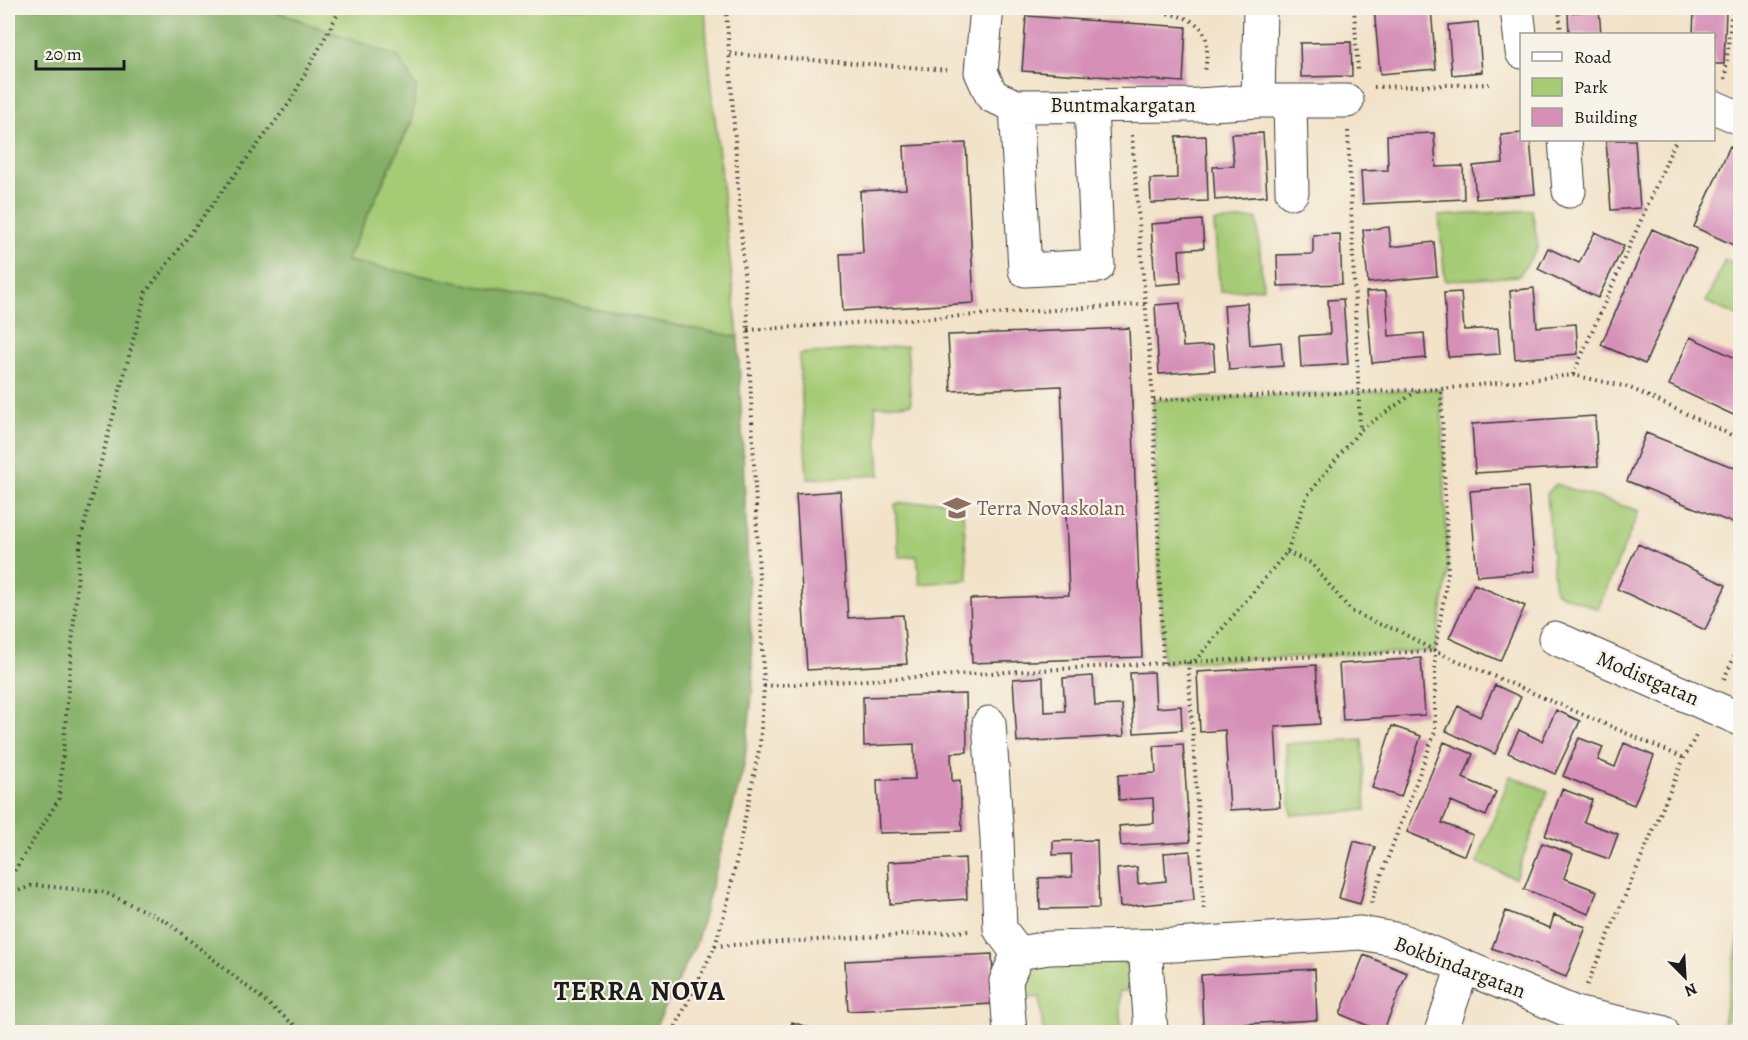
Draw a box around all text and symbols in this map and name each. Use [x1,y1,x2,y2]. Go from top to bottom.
scale bar [36,33,124,71]
legend [1520,33,1715,141]
text: 20 m [45,42,82,66]
text: Road [1574,45,1612,69]
text: Park [1574,75,1608,99]
street label: Buntmakargatan [1050,91,1196,119]
text: Building [1574,105,1638,129]
school or university icon: Terra Novaskolan [942,493,972,523]
place label: Terra Novaskolan [977,494,1125,522]
street label: Modistgatan [1593,644,1703,712]
street label: Bokbindargatan [1390,929,1530,1005]
north arrow [1655,947,1715,1007]
district label: TERRA NOVA [554,973,726,1009]
text: N [1681,977,1700,1002]

